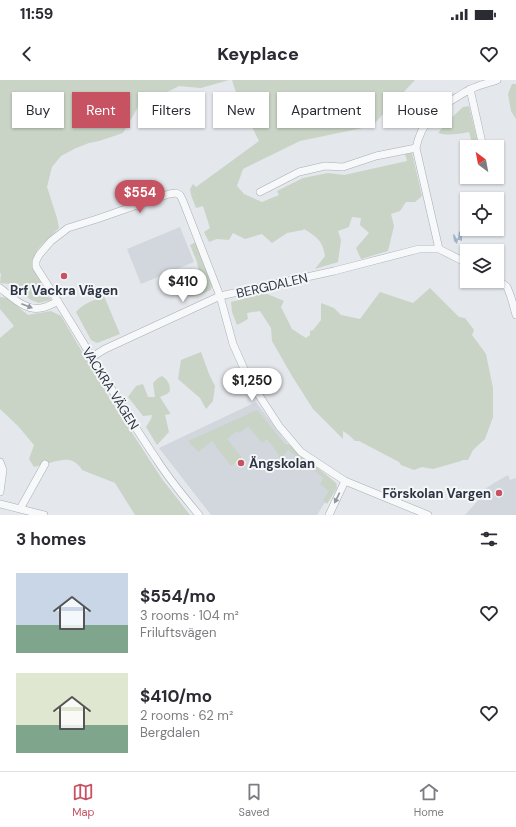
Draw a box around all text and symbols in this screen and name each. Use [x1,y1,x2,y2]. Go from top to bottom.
text: 11:59 [20,4,53,24]
text: Keyplace [217,42,299,66]
icon: back [16,43,38,65]
icon: heart [478,43,500,65]
chip: Buy [12,92,64,128]
chip: Rent [72,92,130,128]
chip: Filters [138,92,205,128]
chip: New [213,92,269,128]
chip: Apartment [277,92,375,128]
chip: House [383,92,452,128]
north arrow [460,140,504,184]
map controls [460,140,504,288]
pin: $554 [116,180,164,214]
text: $554 [124,184,156,201]
button: locate [460,192,504,236]
button: layers [460,244,504,288]
pin: $410 [159,269,207,303]
street label: BERGDALEN [235,269,310,302]
marker: Brf Vackra Vägen [59,271,69,281]
text: $410 [168,273,198,290]
place label: Brf Vackra Vägen [10,282,118,299]
one-way arrow [22,303,34,309]
street label: VACKRA VÄGEN [78,344,143,433]
pin: $1,250 [219,368,285,402]
text: $1,250 [232,372,272,389]
place label: Ängskolan [249,455,315,472]
marker: Ängskolan [236,458,246,468]
place label: Förskolan Vargen [382,485,491,502]
marker: Förskolan Vargen [494,488,504,498]
one-way arrow [334,492,340,504]
text: 3 homes [16,528,86,550]
icon: filters [478,528,500,550]
text: $554/mo [140,585,216,607]
icon: home [48,589,96,637]
icon: heart [478,602,500,624]
text: 3 rooms · 104 m² [140,607,239,624]
text: Friluftsvägen [140,624,216,641]
text: $410/mo [140,685,212,707]
icon: home [48,689,96,737]
icon: heart [478,702,500,724]
text: 2 rooms · 62 m² [140,707,233,724]
text: Bergdalen [140,724,200,741]
tab: Map [72,781,94,819]
tab: Saved [239,781,269,819]
tab: Home [414,781,444,819]

